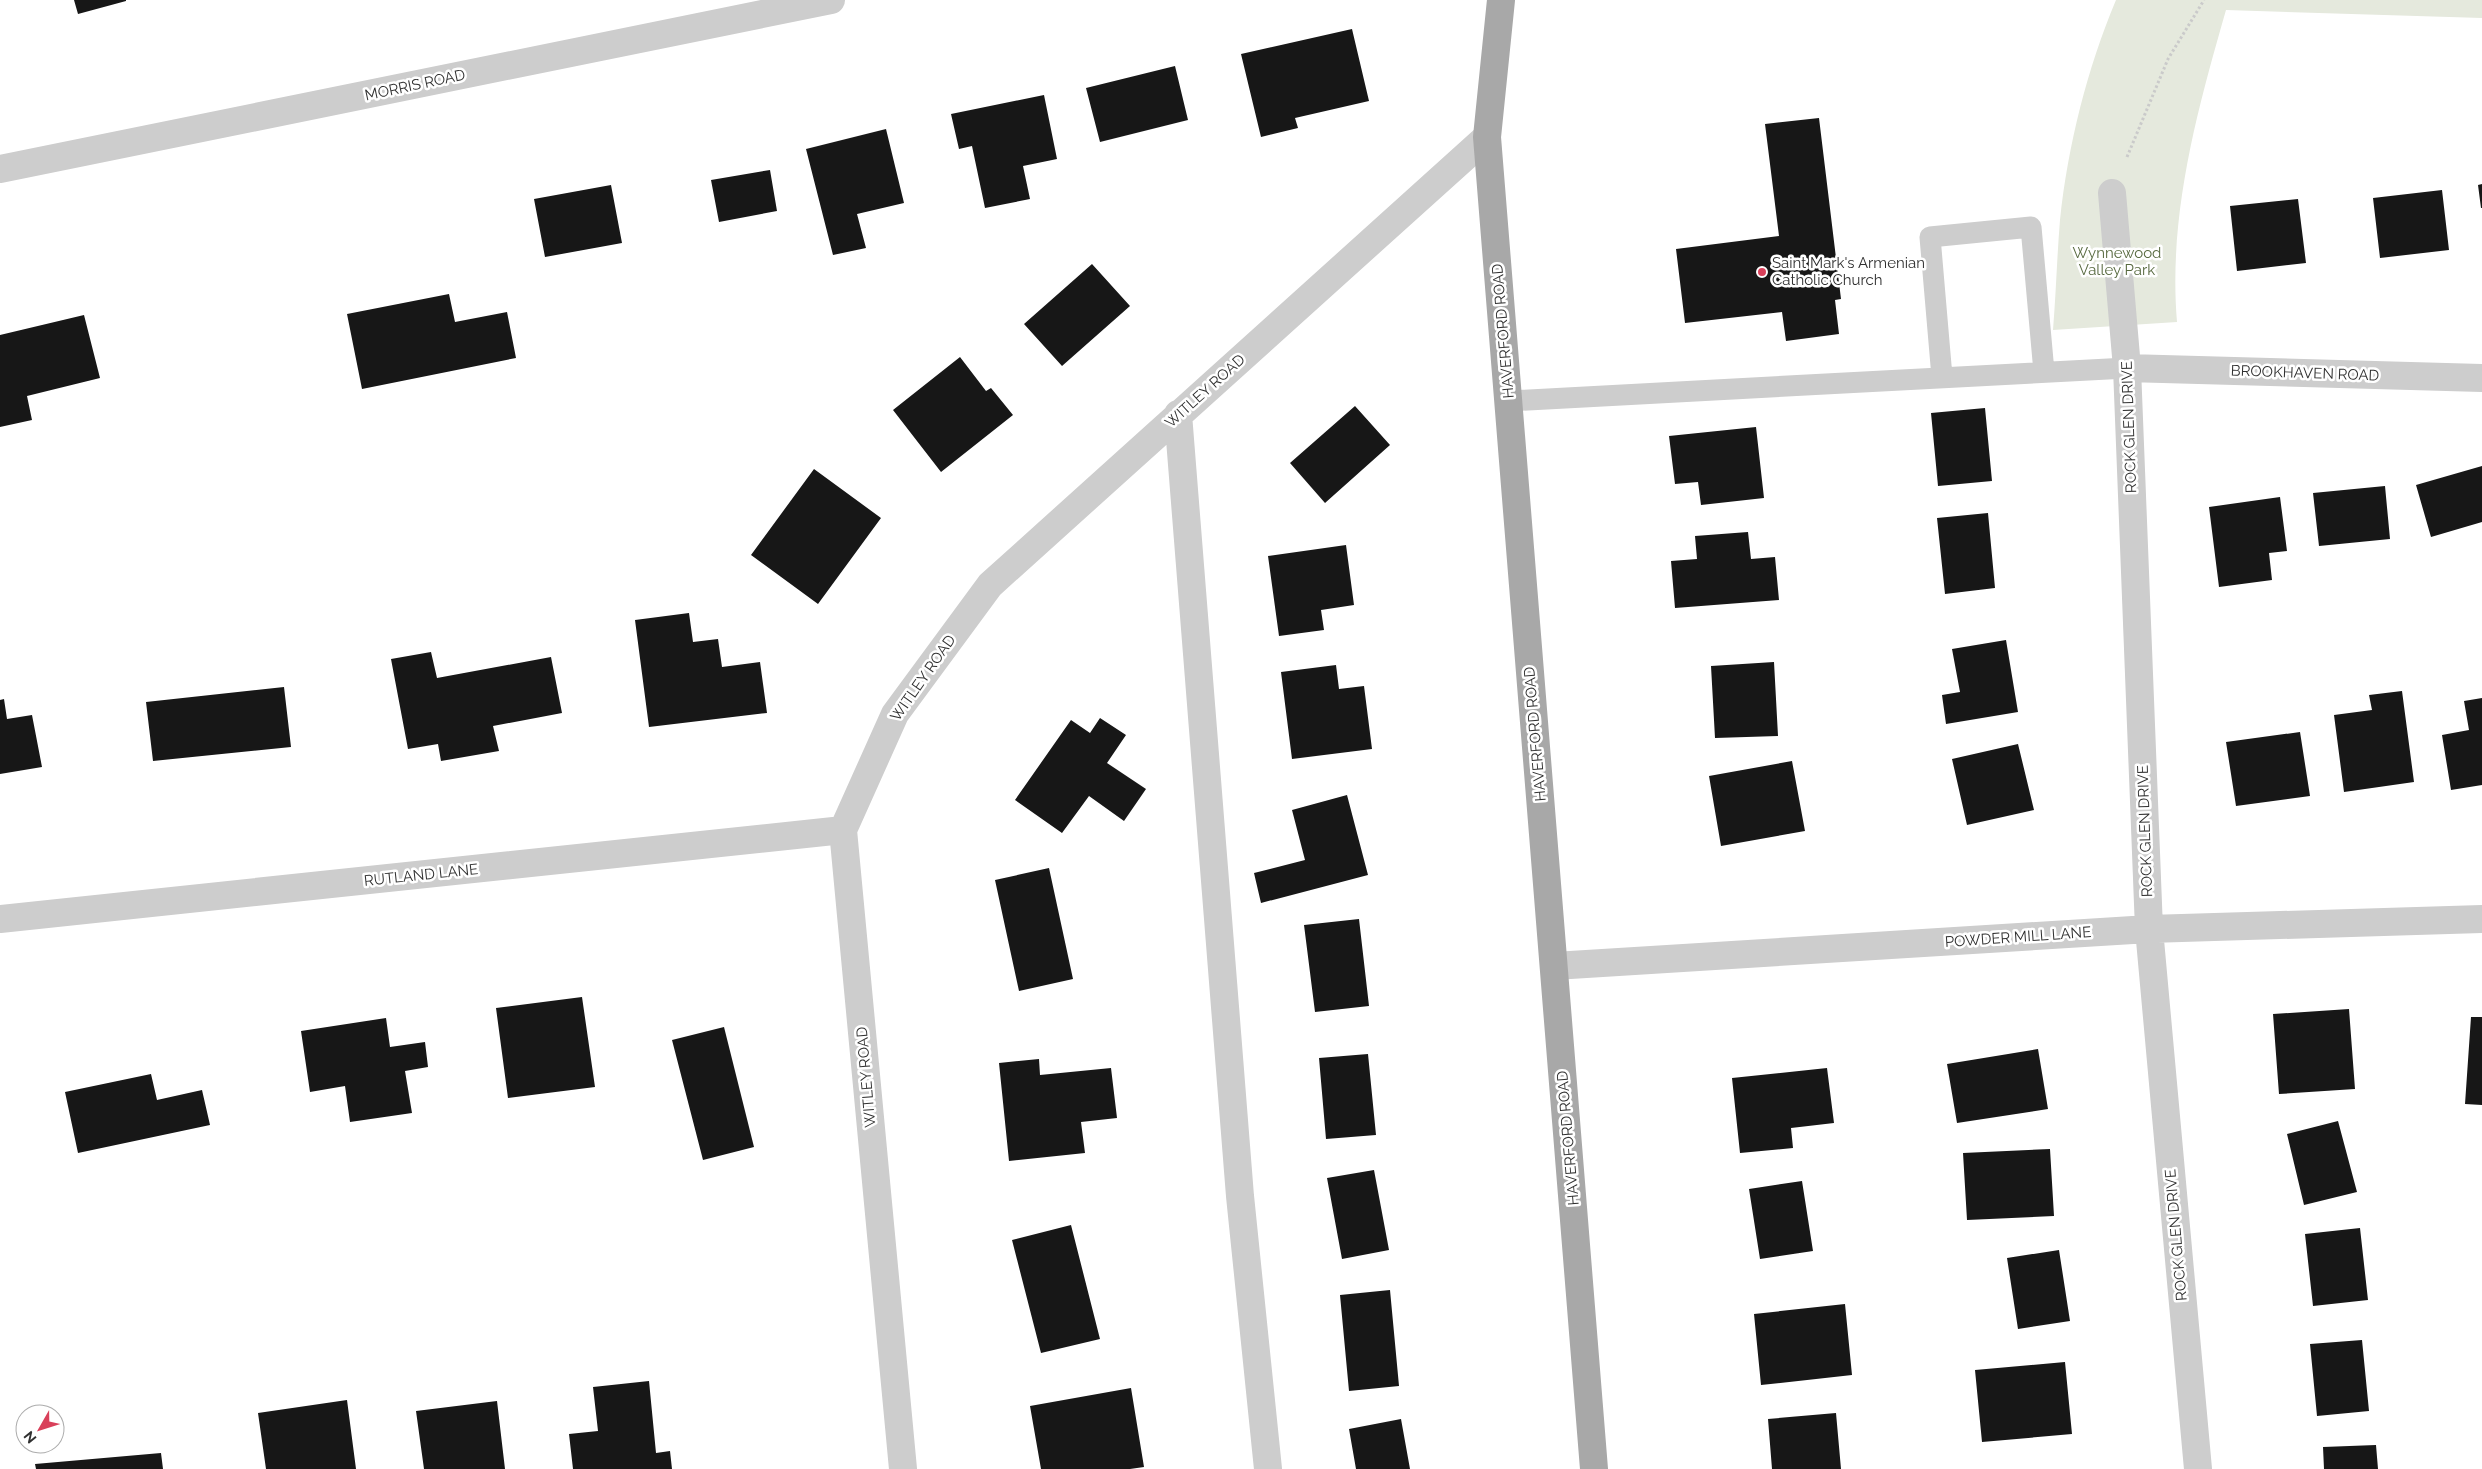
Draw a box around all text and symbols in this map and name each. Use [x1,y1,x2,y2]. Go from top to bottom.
street label: MORRIS ROAD [363,66,467,104]
park label: Wynnewood Valley Park [2073,244,2161,279]
place label: Saint Mark's Armenian Catholic Church [1772,254,1925,289]
street label: HAVERFORD ROAD [1488,263,1518,399]
marker: Saint Mark's Armenian Catholic Church [1756,266,1768,278]
street label: WITLEY ROAD [1161,350,1249,431]
street label: ROCK GLEN DRIVE [2118,361,2140,493]
street label: BROOKHAVEN ROAD [2230,361,2380,385]
street label: WITLEY ROAD [887,631,960,725]
street label: HAVERFORD ROAD [1520,666,1550,802]
street label: ROCK GLEN DRIVE [2134,765,2156,897]
street label: RUTLAND LANE [363,860,479,890]
street label: POWDER MILL LANE [1944,923,2092,951]
street label: WITLEY ROAD [853,1026,879,1128]
street label: HAVERFORD ROAD [1553,1070,1583,1206]
street label: ROCK GLEN DRIVE [2161,1168,2191,1302]
north arrow [15,1404,65,1454]
text: N [20,1428,39,1446]

